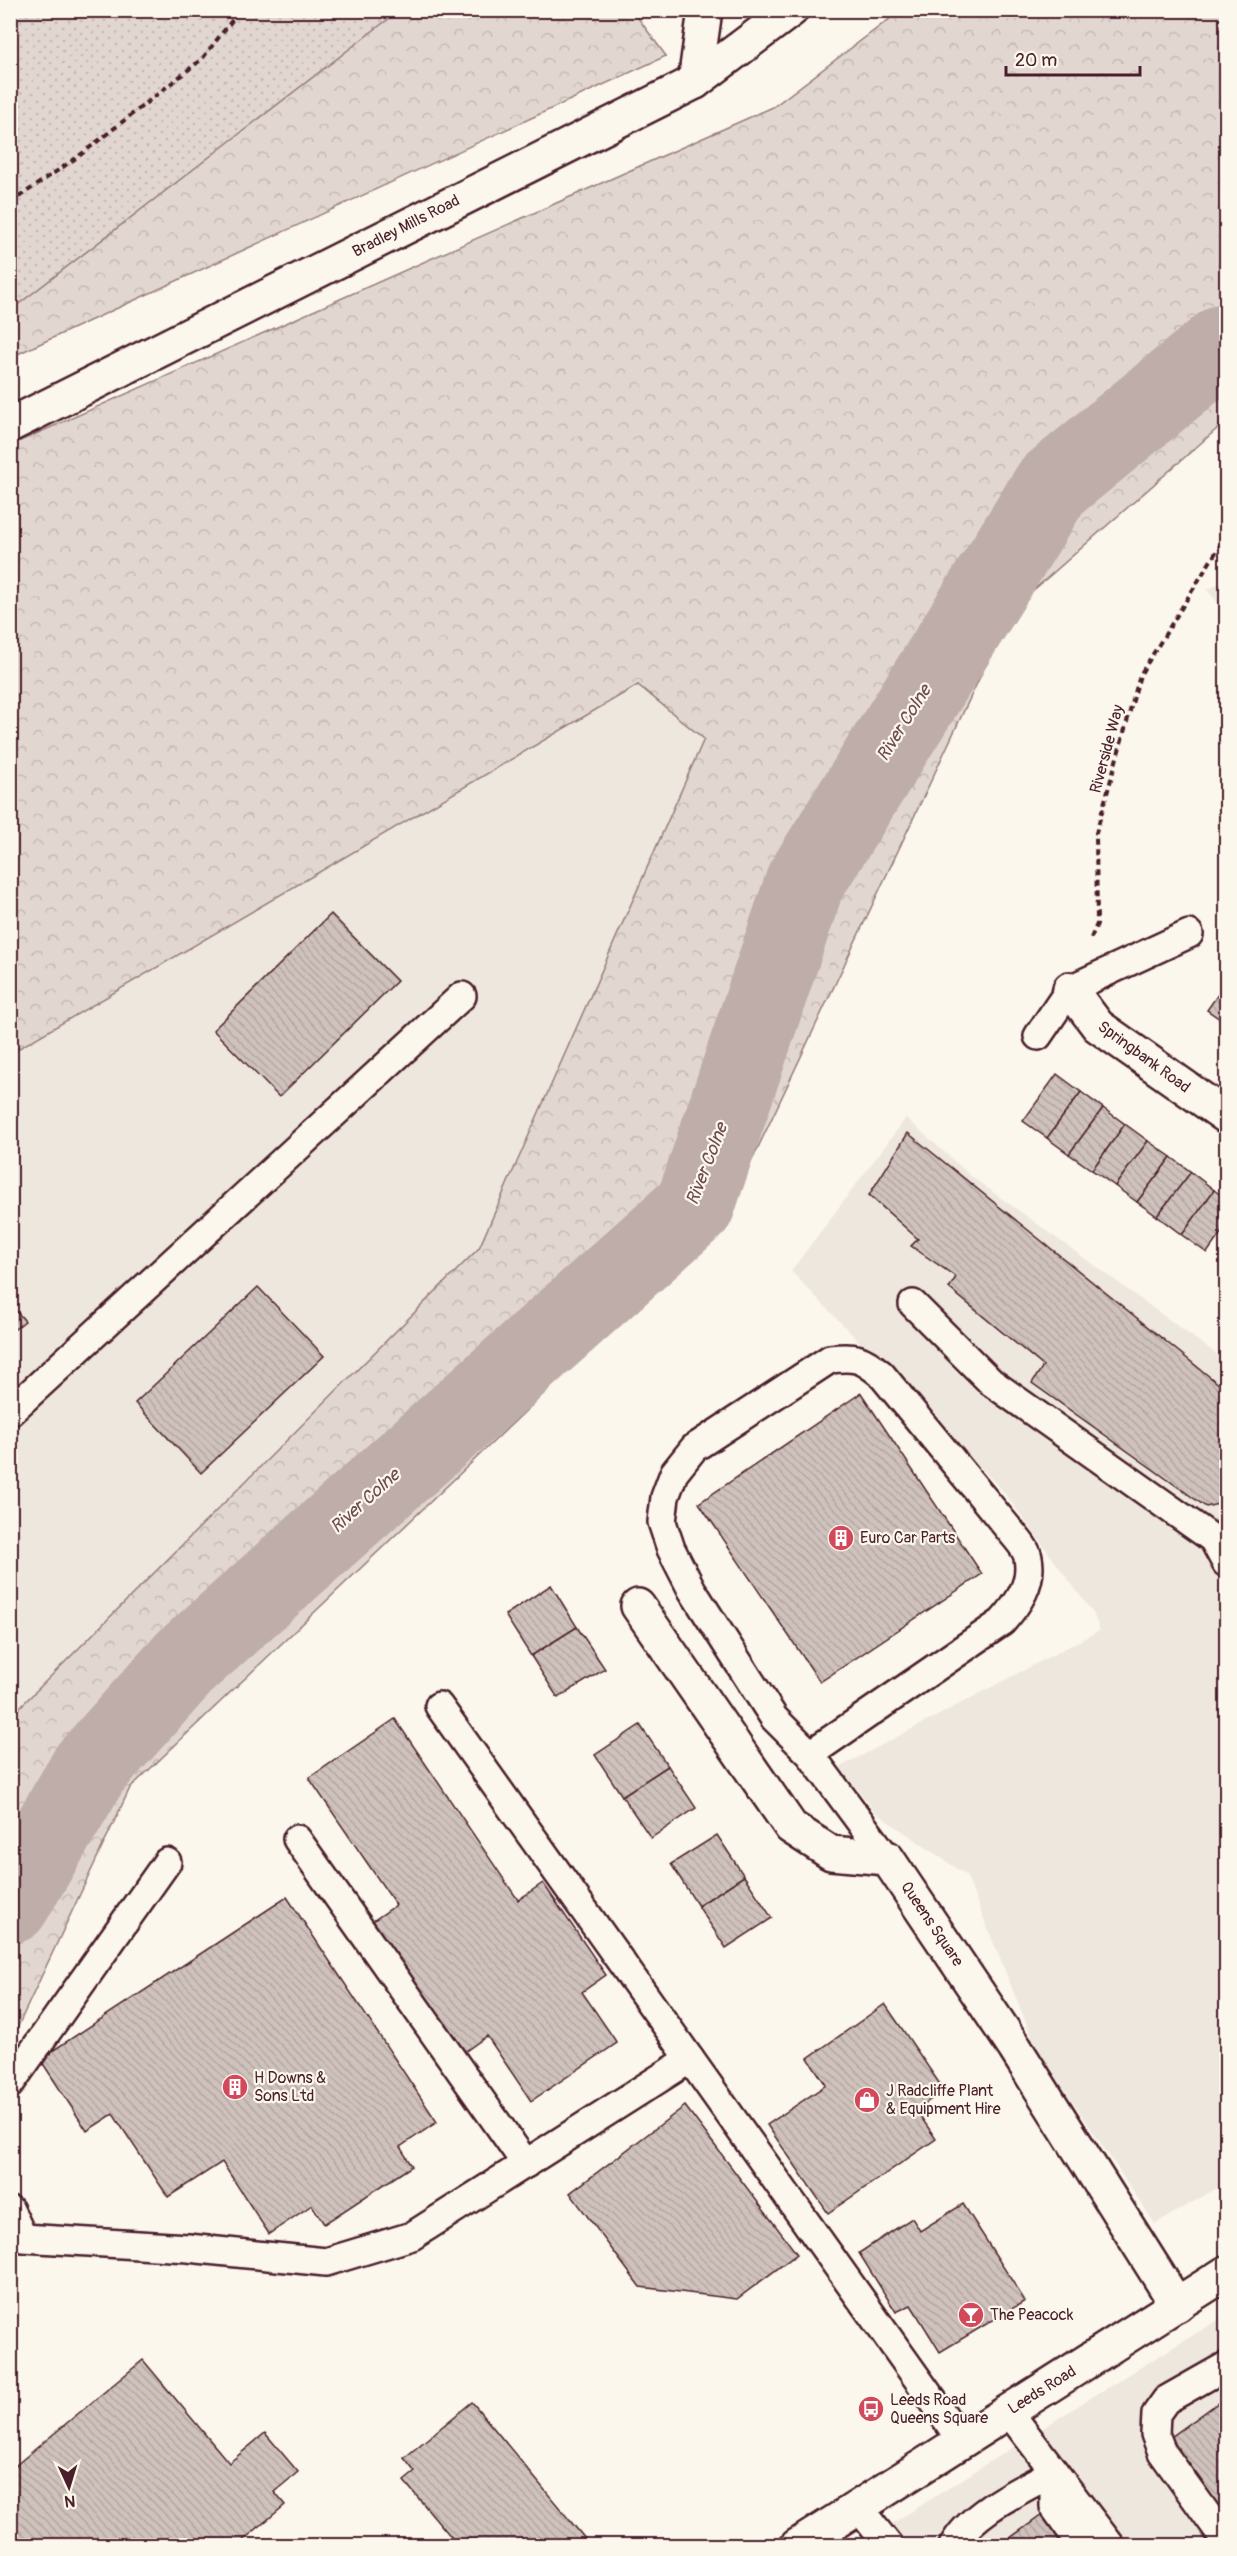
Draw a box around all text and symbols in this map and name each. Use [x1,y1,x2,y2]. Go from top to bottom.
scale bar [1006,39,1140,77]
text: 20 m [1015,49,1057,72]
street label: Bradley Mills Road [349,190,463,262]
water label: River Colne [872,679,938,765]
street label: Riverside Way [1086,702,1128,795]
street label: Springbank Road [1094,1017,1194,1097]
water label: River Colne [681,1118,734,1208]
water label: River Colne [326,1462,406,1538]
building icon: Euro Car Parts [826,1523,856,1553]
place label: Euro Car Parts [860,1528,955,1548]
street label: Queens Square [896,1878,968,1970]
place label: H Downs & Sons Ltd [254,2068,326,2106]
building icon: H Downs & Sons Ltd [220,2072,250,2102]
place label: J Radcliffe Plant & Equipment Hire [886,2081,1001,2119]
shop icon: J Radcliffe Plant & Equipment Hire [852,2085,882,2115]
bar icon: The Peacock [956,2300,986,2330]
place label: The Peacock [990,2305,1074,2325]
street label: Leeds Road [1004,2361,1080,2419]
place label: Leeds Road Queens Square [890,2390,988,2428]
bus stop icon: Leeds Road Queens Square [856,2394,886,2424]
north arrow [39,2457,99,2517]
text: N [64,2491,76,2511]

